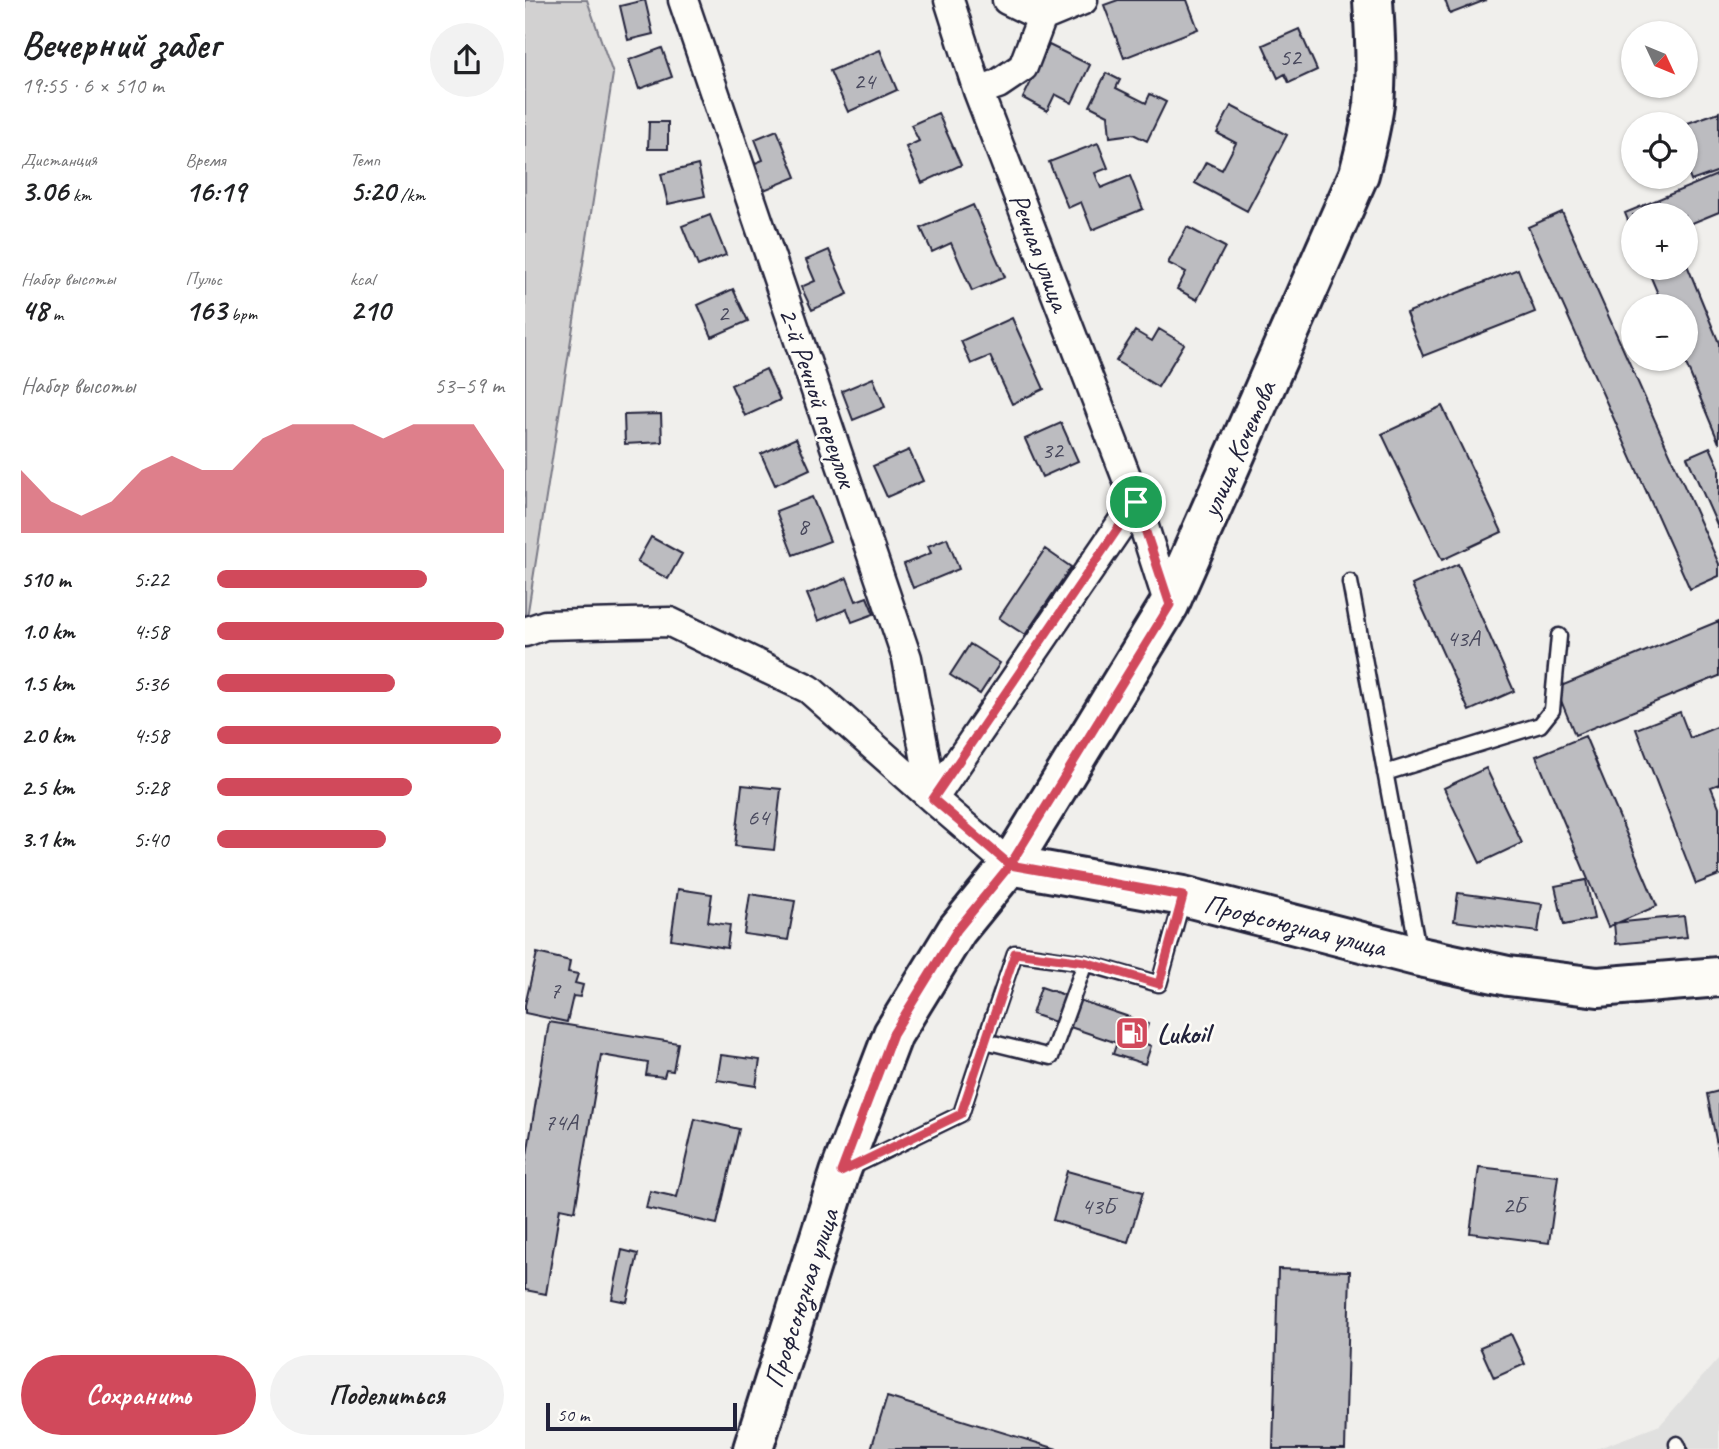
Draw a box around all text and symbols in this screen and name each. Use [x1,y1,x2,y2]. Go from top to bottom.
text: Вечерний забег [21,21,220,68]
north arrow [1621,21,1697,98]
map controls [1621,21,1698,371]
button: share [430,23,504,97]
house number: 52 [1279,42,1303,72]
house number: 24 [853,66,877,96]
text: 19:55 · 6 × 510 m [21,71,164,100]
button: locate [1621,112,1698,189]
text: Дистанция [21,148,97,172]
text: Время [185,148,225,172]
text: Темп [350,148,380,172]
text: 3.06 [21,172,68,210]
text: 16:19 [185,172,246,210]
text: 5:20 [350,172,396,210]
text: km [68,183,91,207]
text: /km [396,183,425,207]
street label: Речная улица [1002,188,1079,318]
button: + [1621,203,1698,280]
text: Набор высоты [21,267,115,291]
text: Пульс [185,267,222,291]
text: kcal [350,267,375,291]
text: 48 [21,291,48,329]
text: 163 [185,291,226,329]
text: 210 [350,291,390,329]
button: − [1621,294,1698,371]
house number: 2 [718,298,731,328]
text: m [48,302,63,326]
text: bpm [226,302,257,326]
street label: 2-й Речной переулок [771,302,866,494]
text: Набор высоты [21,371,135,400]
text: 53–59 m [434,371,504,400]
street label: улица Кочетова [1192,374,1284,524]
house number: 32 [1041,435,1065,465]
pin [1106,472,1166,532]
icon: arrive [1117,483,1155,521]
house number: 8 [798,511,811,541]
text: 510 m [21,565,70,594]
text: 5:22 [133,565,169,594]
text: 1.0 km [21,617,75,646]
text: 4:58 [133,617,169,646]
house number: 43А [1446,623,1481,653]
text: 1.5 km [21,669,74,698]
text: 5:36 [133,669,169,698]
text: 2.0 km [21,721,75,750]
text: 4:58 [133,721,169,750]
text: 2.5 km [21,773,74,802]
text: 5:28 [133,773,169,802]
house number: 64 [747,802,771,832]
text: 3.1 km [21,825,75,854]
text: 5:40 [133,825,169,854]
street label: Профсоюзная улица [1200,886,1391,966]
house number: 7 [550,975,562,1005]
fuel station icon: Lukoil [1113,1014,1151,1052]
place label: Lukoil [1157,1016,1215,1051]
house number: 74А [544,1107,579,1137]
house number: 2Б [1502,1190,1529,1220]
house number: 43Б [1081,1191,1119,1221]
street label: Профсоюзная улица [756,1202,848,1392]
button: Сохранить [21,1355,256,1435]
button: Поделиться [270,1355,504,1435]
scale bar [546,1400,737,1432]
text: 50 m [557,1403,589,1427]

